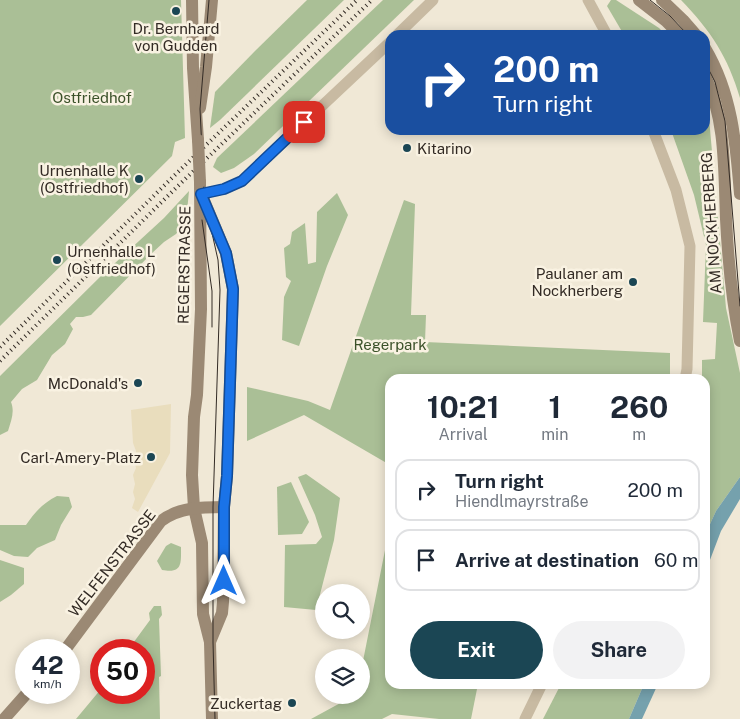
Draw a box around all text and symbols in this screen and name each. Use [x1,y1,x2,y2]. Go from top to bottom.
marker: Dr. Bernhard von Gudden [170,5,182,17]
place label: Dr. Bernhard von Gudden [133,20,219,54]
text: 200 m [493,49,599,90]
icon: right [410,50,475,115]
park label: Ostfriedhof [52,89,132,106]
text: Turn right [493,91,593,117]
pin [283,101,325,143]
icon: arrive [290,108,318,136]
place label: Kitarino [417,140,472,157]
marker: Kitarino [401,142,413,154]
street label: AM NOCKHERBERG [698,152,724,294]
place label: Urnenhalle K (Ostfriedhof) [39,162,129,196]
marker: Urnenhalle K (Ostfriedhof) [133,173,145,185]
street label: REGERSTRASSE [174,206,194,324]
place label: Urnenhalle L (Ostfriedhof) [67,243,156,277]
marker: Urnenhalle L (Ostfriedhof) [51,254,63,266]
place label: Paulaner am Nockherberg [531,265,623,299]
marker: Paulaner am Nockherberg [627,276,639,288]
park label: Regerpark [353,336,427,353]
place label: McDonald's [48,375,128,392]
marker: McDonald's [132,377,144,389]
text: 10:21 [427,389,500,425]
text: 1 [548,389,561,425]
text: 260 [610,389,668,425]
text: Arrival [438,425,488,444]
text: min [541,425,568,444]
text: m [632,425,646,444]
place label: Carl-Amery-Platz [20,449,141,466]
marker: Carl-Amery-Platz [145,451,157,463]
text: Turn right [455,470,544,492]
icon: right [412,476,440,504]
text: 200 m [627,479,683,501]
text: Hiendlmayrstraße [455,492,589,511]
street label: WELFENSTRASSE [65,506,159,620]
icon: arrive [412,546,440,574]
text: Arrive at destination [455,549,639,571]
text: 60 m [654,549,699,571]
position arrow [197,554,249,606]
map controls [315,584,370,704]
button: search [315,584,370,639]
button: Exit [410,621,543,679]
button: Share [553,621,685,679]
speed limit sign: 50 [90,639,155,704]
button: layers [315,649,370,704]
text: 42 [31,650,64,680]
text: km/h [33,677,62,691]
place label: Zuckertag [210,695,282,712]
marker: Zuckertag [286,697,298,709]

